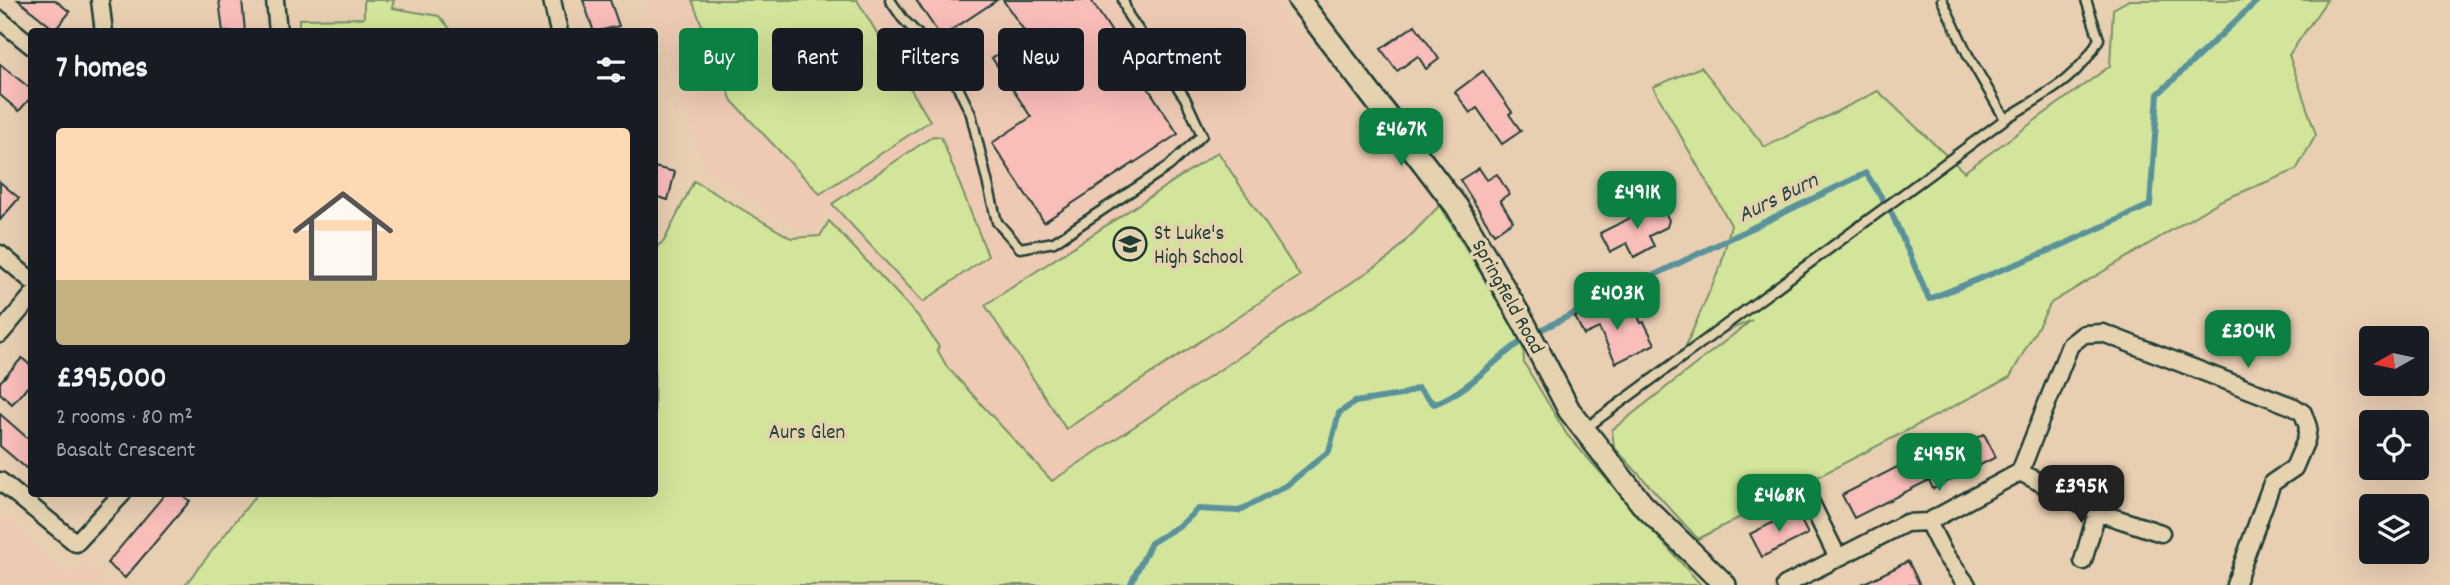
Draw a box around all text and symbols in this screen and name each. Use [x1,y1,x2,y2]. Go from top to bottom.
chip: Buy [679,28,758,91]
chip: Rent [772,28,863,91]
chip: Filters [877,28,984,91]
chip: New [998,28,1084,91]
chip: Apartment [1098,28,1246,91]
text: 7 homes [56,49,148,92]
icon: filters [592,51,630,89]
pin: £467K [1352,108,1450,168]
text: £467K [1375,114,1427,147]
water label: Aurs Burn [1733,165,1826,233]
pin: £491K [1588,172,1686,231]
icon: home [280,173,406,299]
text: £491K [1613,177,1661,210]
place label: St Luke's High School [1154,220,1243,274]
school or university icon: St Luke's High School [1111,225,1149,263]
street label: Springfield Road [1462,234,1550,360]
pin: £403K [1568,272,1666,332]
text: £403K [1590,278,1644,311]
pin: £304K [2199,310,2297,370]
text: £304K [2221,316,2275,349]
north arrow [2359,326,2429,396]
map controls [2359,326,2429,564]
text: £395,000 [56,359,167,402]
text: 2 rooms · 80 m² [56,402,193,435]
button: locate [2359,410,2429,480]
park label: Aurs Glen [769,419,845,449]
pin: £495K [1890,434,1988,493]
text: Basalt Crescent [56,435,196,468]
text: £495K [1913,439,1965,472]
pin: £395K [2032,466,2130,525]
text: £395K [2054,471,2108,504]
pin: £468K [1730,475,1828,534]
text: £468K [1753,480,1805,513]
button: layers [2359,494,2429,564]

